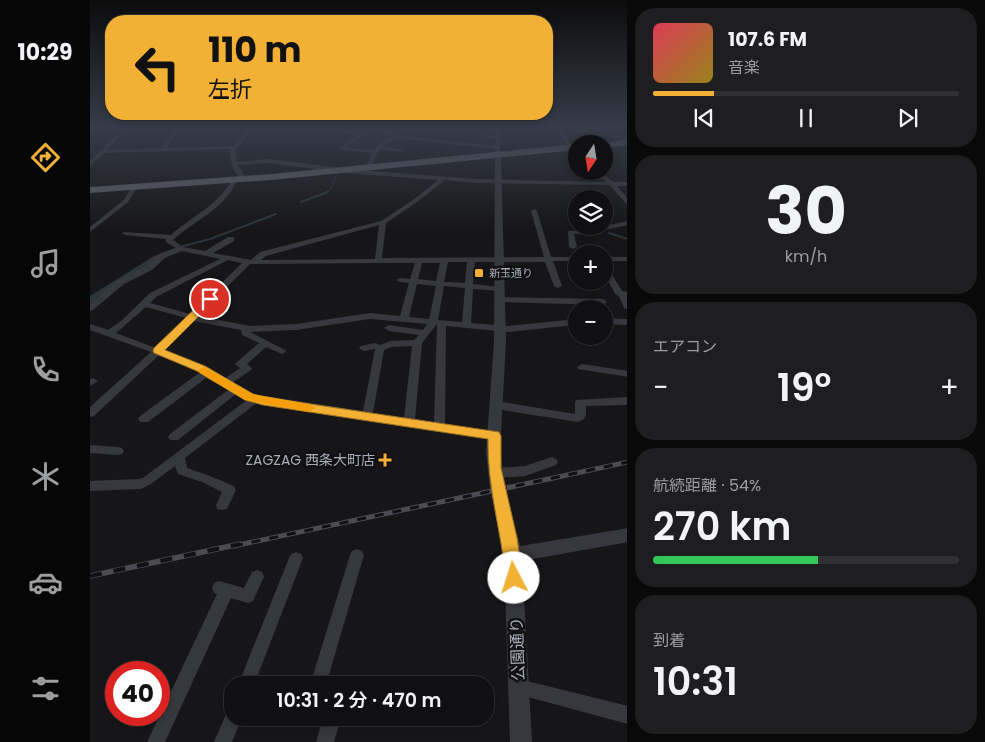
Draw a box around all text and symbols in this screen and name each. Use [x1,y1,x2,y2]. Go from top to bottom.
text: 110 m [208,25,302,74]
text: 107.6 FM [728,26,807,53]
icon: left [125,35,190,100]
text: 10:29 [18,37,72,68]
text: 音楽 [728,56,760,79]
text: 左折 [208,74,252,105]
icon: previous [690,104,718,132]
icon: pause [792,104,820,132]
icon: next [894,104,922,132]
north arrow [568,135,612,180]
map controls [568,135,613,345]
icon: directions [28,140,63,175]
text: 30 [765,166,847,257]
button: layers [568,190,613,235]
button: + [568,245,613,290]
text: km/h [785,245,827,268]
icon: music [28,246,63,281]
place label: 新玉通り [489,265,533,281]
marker: 新玉通り [473,267,485,279]
pin [189,278,231,320]
icon: arrive [196,285,224,313]
button: − [568,300,613,345]
text: エアコン [653,335,717,358]
icon: phone [28,352,63,387]
text: 19° [777,361,831,414]
text: − [653,368,668,407]
text: + [940,368,959,407]
place label: ZAGZAG 西条大町店 [245,450,375,470]
marker: ZAGZAG 西条大町店 [379,454,391,466]
icon: climate [28,459,63,494]
text: 航続距離 · 54% [653,474,761,497]
text: 270 km [653,500,791,553]
position arrow [487,551,539,603]
icon: car [28,565,63,600]
street label: 公園通り [505,617,530,681]
text: 到着 [653,629,685,652]
text: 10:31 [653,655,738,708]
speed limit sign: 40 [105,661,170,726]
icon: filters [28,671,63,706]
text: 10:31 · 2 分 · 470 m [277,687,441,714]

